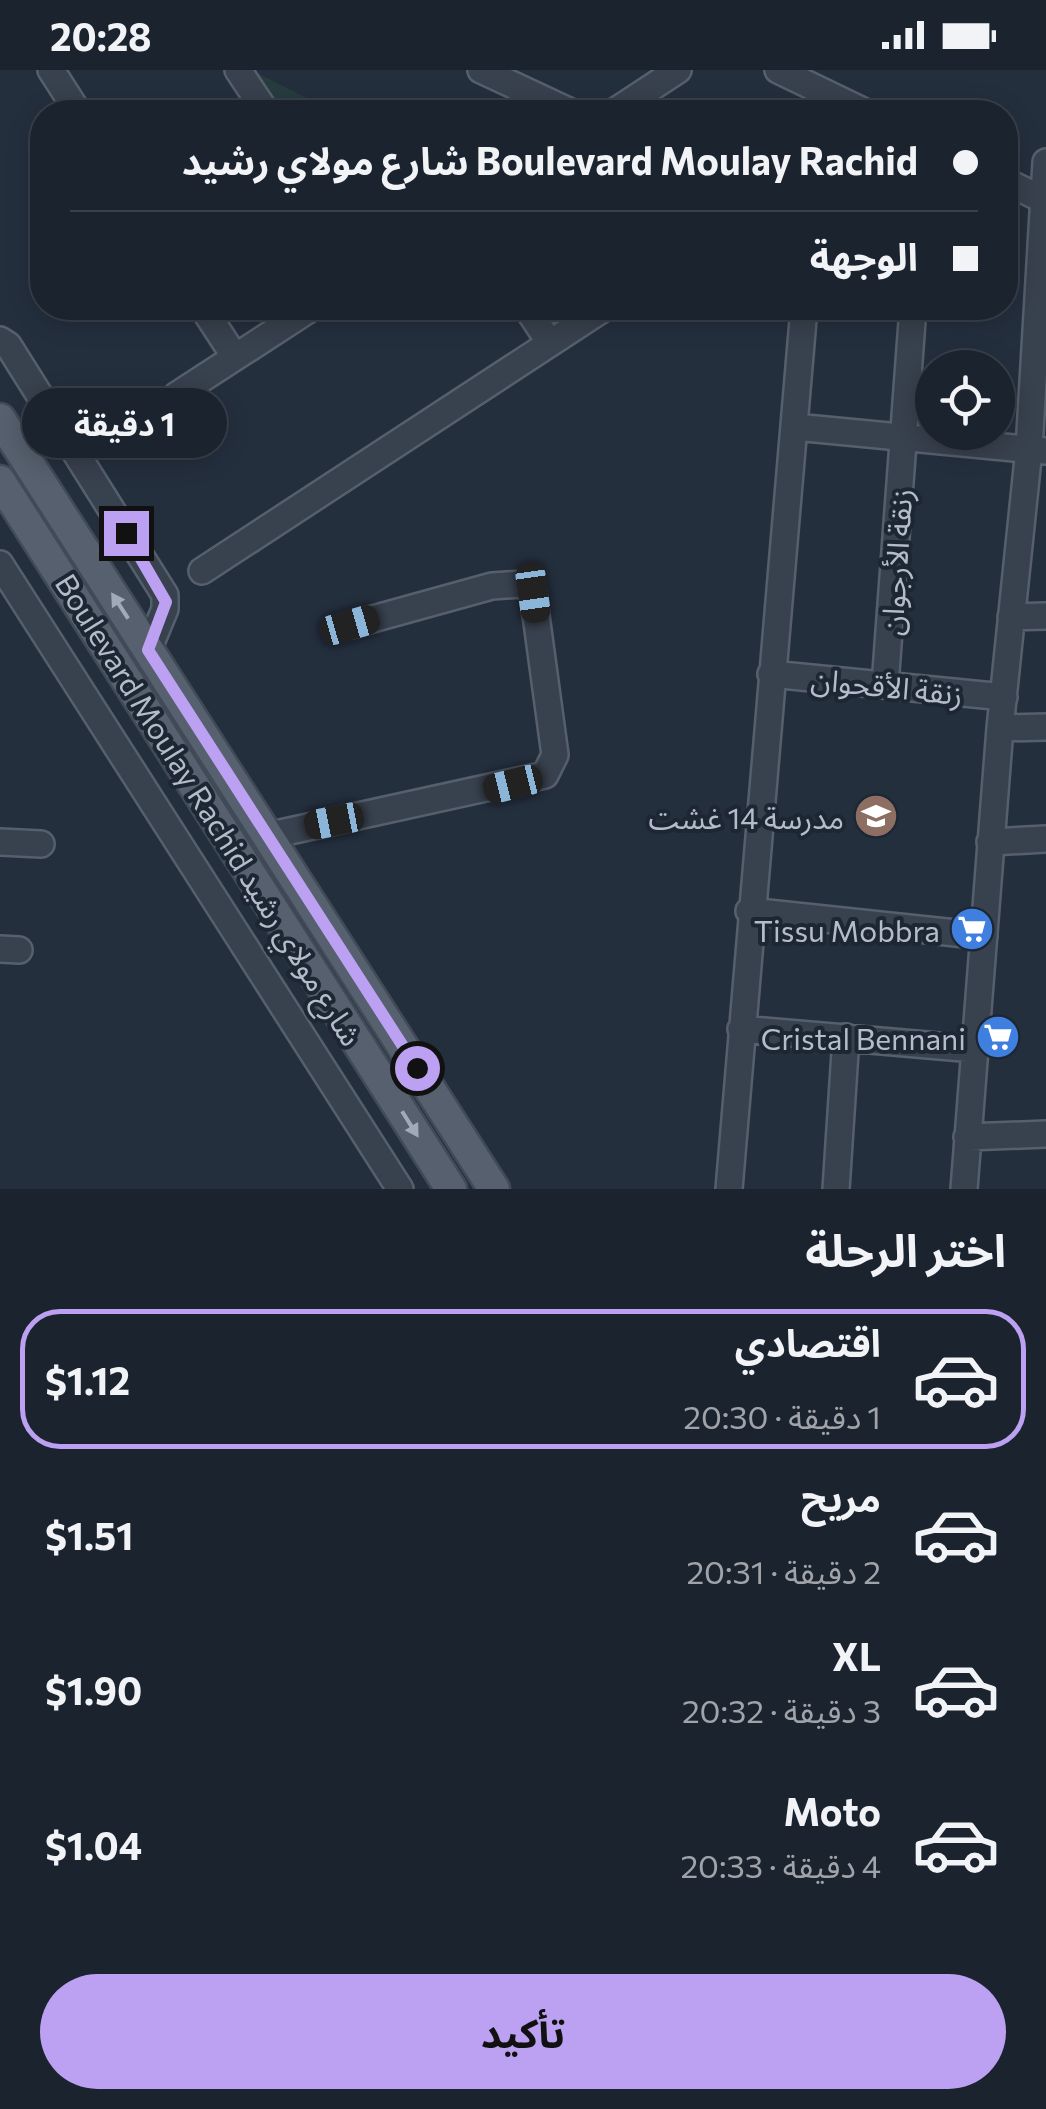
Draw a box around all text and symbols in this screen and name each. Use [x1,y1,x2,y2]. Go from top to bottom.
text: 20:28 [50,12,152,59]
text: Boulevard Moulay Rachid شارع مولاي رشيد [182,136,918,183]
text: الوجهة [810,232,918,279]
map controls [915,350,1015,450]
button: locate [915,350,1015,450]
callout: 1 دقيقة [23,388,228,458]
text: 1 دقيقة [74,403,175,443]
street label: زنقة الأرجوان [871,487,920,637]
route end [104,511,149,556]
car [514,561,552,625]
street label: Boulevard Moulay Rachid شارع مولاي رشيد [43,566,371,1055]
one-way arrow [111,593,129,620]
car [317,602,383,648]
street label: زنقة الأقحوان [809,659,965,712]
car [480,762,546,806]
school or university icon: مدرسة 14 غشت [853,793,899,839]
place label: مدرسة 14 غشت [648,798,844,836]
car [302,801,366,841]
supermarket icon: Tissu Mobbra [949,906,995,952]
place label: Tissu Mobbra [754,911,940,948]
supermarket icon: Cristal Bennani [975,1014,1021,1060]
place label: Cristal Bennani [761,1019,966,1056]
route start [395,1046,440,1091]
one-way arrow [400,1110,418,1138]
text: اختر الرحلة [805,1221,1006,1276]
text: اقتصادي [735,1318,881,1365]
icon: car [911,1334,1001,1424]
text: $1.12 [45,1356,130,1403]
text: 1 دقيقة · 20:30 [683,1396,881,1436]
text: مريح [801,1473,881,1520]
icon: car [911,1489,1001,1579]
text: $1.51 [45,1511,133,1558]
text: 2 دقيقة · 20:31 [686,1551,881,1591]
text: XL [832,1632,881,1679]
icon: car [911,1644,1001,1734]
text: $1.90 [45,1666,142,1713]
text: 3 دقيقة · 20:32 [682,1690,881,1730]
text: Moto [783,1787,881,1834]
icon: car [911,1799,1001,1889]
text: $1.04 [45,1821,142,1868]
text: 4 دقيقة · 20:33 [680,1845,881,1885]
button: تأكيد [40,1974,1006,2089]

